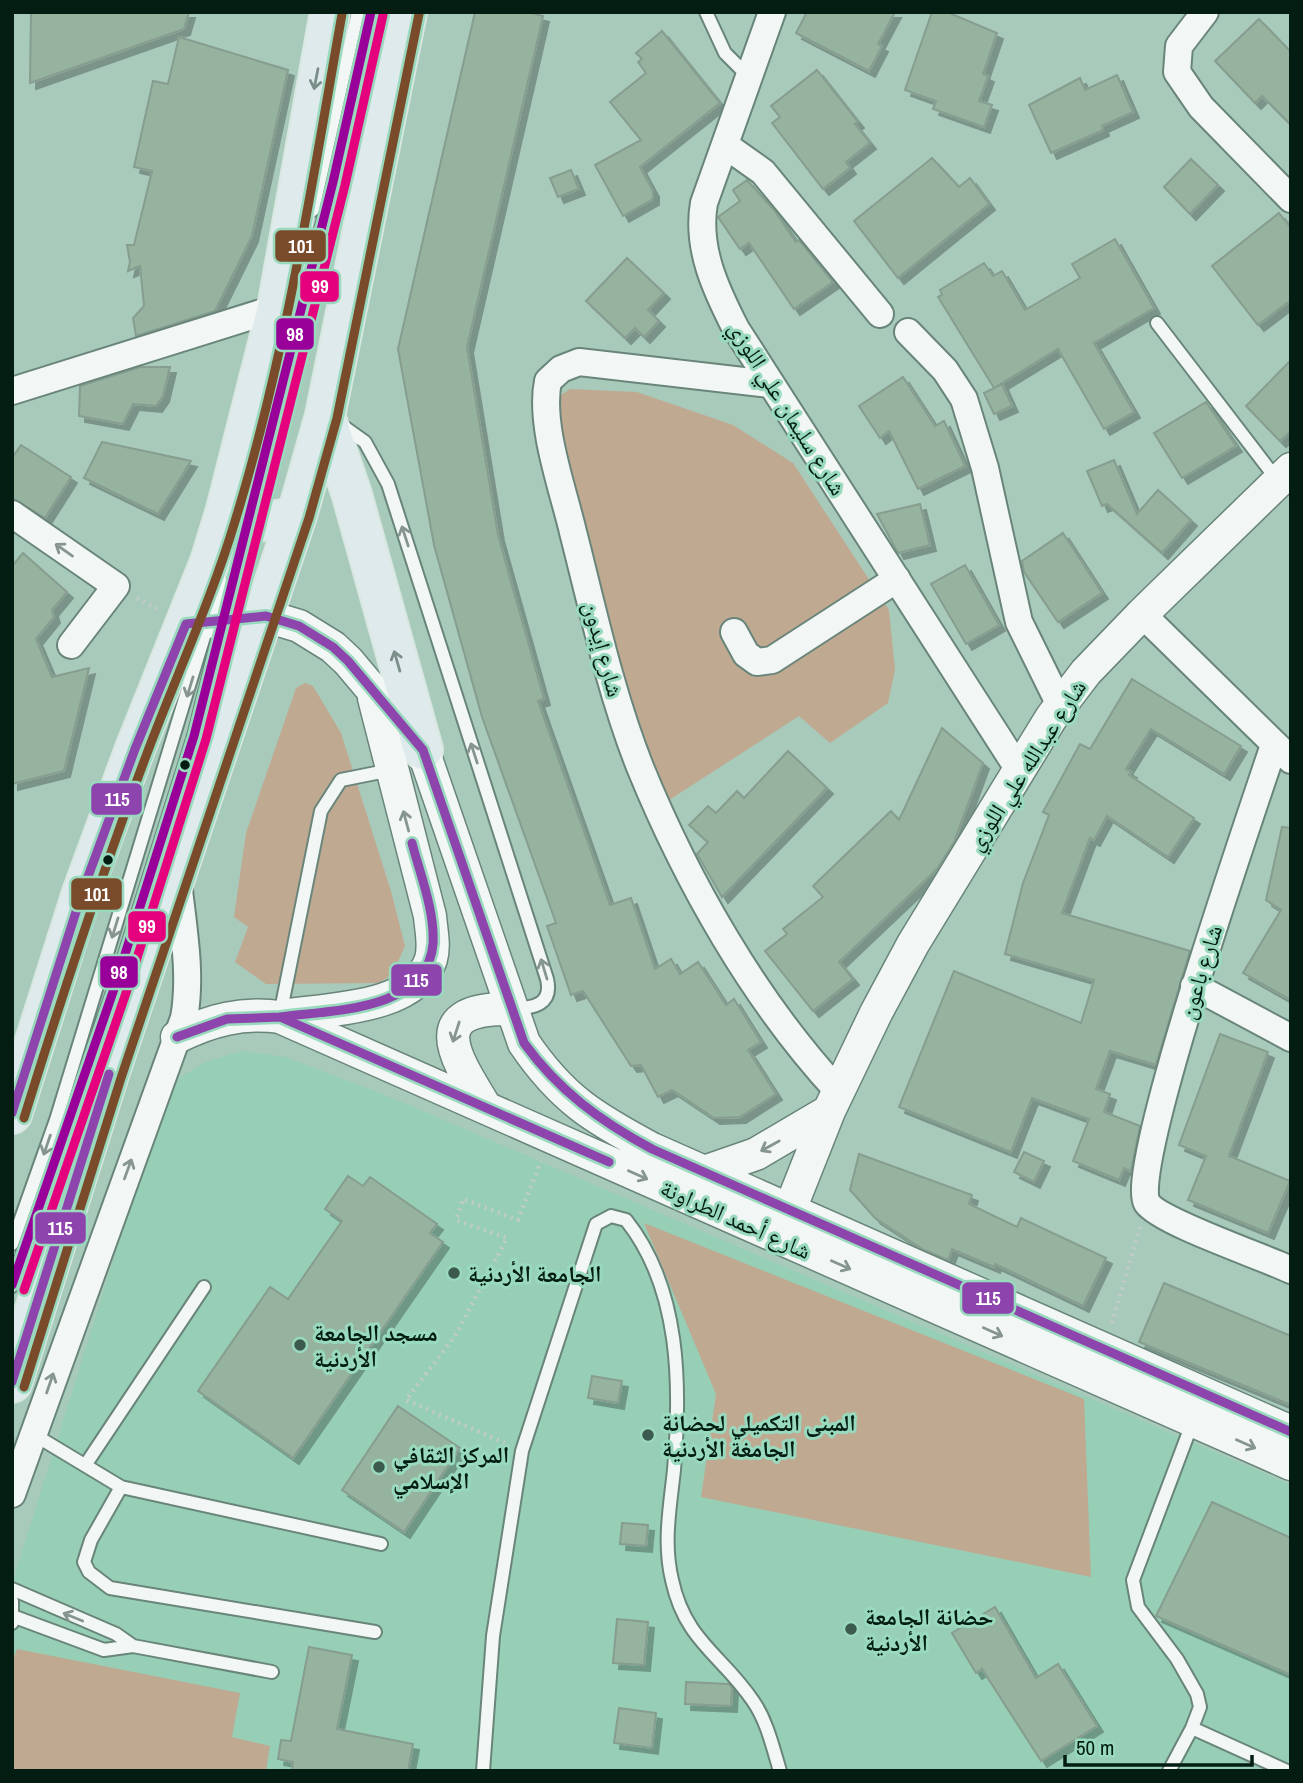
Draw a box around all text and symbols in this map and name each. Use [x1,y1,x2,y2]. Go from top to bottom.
one-way arrow [309,67,323,90]
line badge: 101 [274,229,327,263]
text: 101 [288,233,314,259]
line badge: 99 [299,270,340,303]
text: 99 [311,273,329,299]
street label: شارع سليمان علي اللوزي [719,315,854,503]
line badge: 98 [275,317,315,351]
text: 98 [286,321,304,347]
one-way arrow [397,526,410,548]
one-way arrow [55,543,74,557]
street label: شارع إيدون [576,598,632,700]
one-way arrow [390,650,403,672]
street label: شارع عبدالله علي اللوزي [959,674,1096,859]
one-way arrow [183,676,196,698]
one-way arrow [467,742,480,764]
unlabelled marker [178,758,192,772]
line badge: 115 [90,782,143,816]
text: 115 [104,786,130,812]
one-way arrow [398,810,411,832]
unlabelled marker [101,853,115,867]
line badge: 101 [70,877,123,911]
text: 101 [84,881,110,907]
line badge: 99 [127,910,167,943]
text: 99 [138,913,156,939]
one-way arrow [107,917,120,939]
street label: شارع باعون [1171,921,1229,1023]
line badge: 98 [99,955,139,989]
text: 98 [110,959,128,985]
one-way arrow [537,959,549,981]
line badge: 115 [390,963,443,997]
text: 115 [403,967,429,993]
one-way arrow [449,1021,462,1043]
one-way arrow [40,1134,53,1156]
one-way arrow [761,1139,781,1153]
one-way arrow [123,1159,136,1181]
one-way arrow [627,1169,648,1182]
street label: شارع أحمد الطراونة [656,1172,816,1266]
line badge: 115 [34,1211,87,1245]
text: 115 [47,1215,73,1241]
place label: الجامعة الأردنية [468,1258,602,1289]
one-way arrow [829,1259,851,1272]
marker: الجامعة الأردنية [446,1265,462,1281]
line badge: 115 [961,1281,1015,1315]
text: 115 [975,1285,1001,1311]
place label: مسجد الجامعة الأردنية [314,1317,438,1374]
one-way arrow [982,1326,1003,1339]
marker: مسجد الجامعة الأردنية [292,1337,308,1353]
one-way arrow [45,1372,57,1394]
place label: المبنى التكميلي لحضانة الجامغة الأردنية [662,1407,856,1464]
marker: المبنى التكميلي لحضانة الجامغة الأردنية [640,1427,656,1443]
one-way arrow [1234,1438,1256,1451]
place label: المركز الثقافي الإسلامي [393,1439,509,1499]
marker: المركز الثقافي الإسلامي [371,1459,387,1475]
place label: حضانة الجامعة الأردنية [865,1601,994,1658]
one-way arrow [63,1610,84,1623]
marker: حضانة الجامعة الأردنية [843,1621,859,1637]
scale bar [1065,1724,1252,1768]
text: 50 m [1076,1733,1114,1762]

